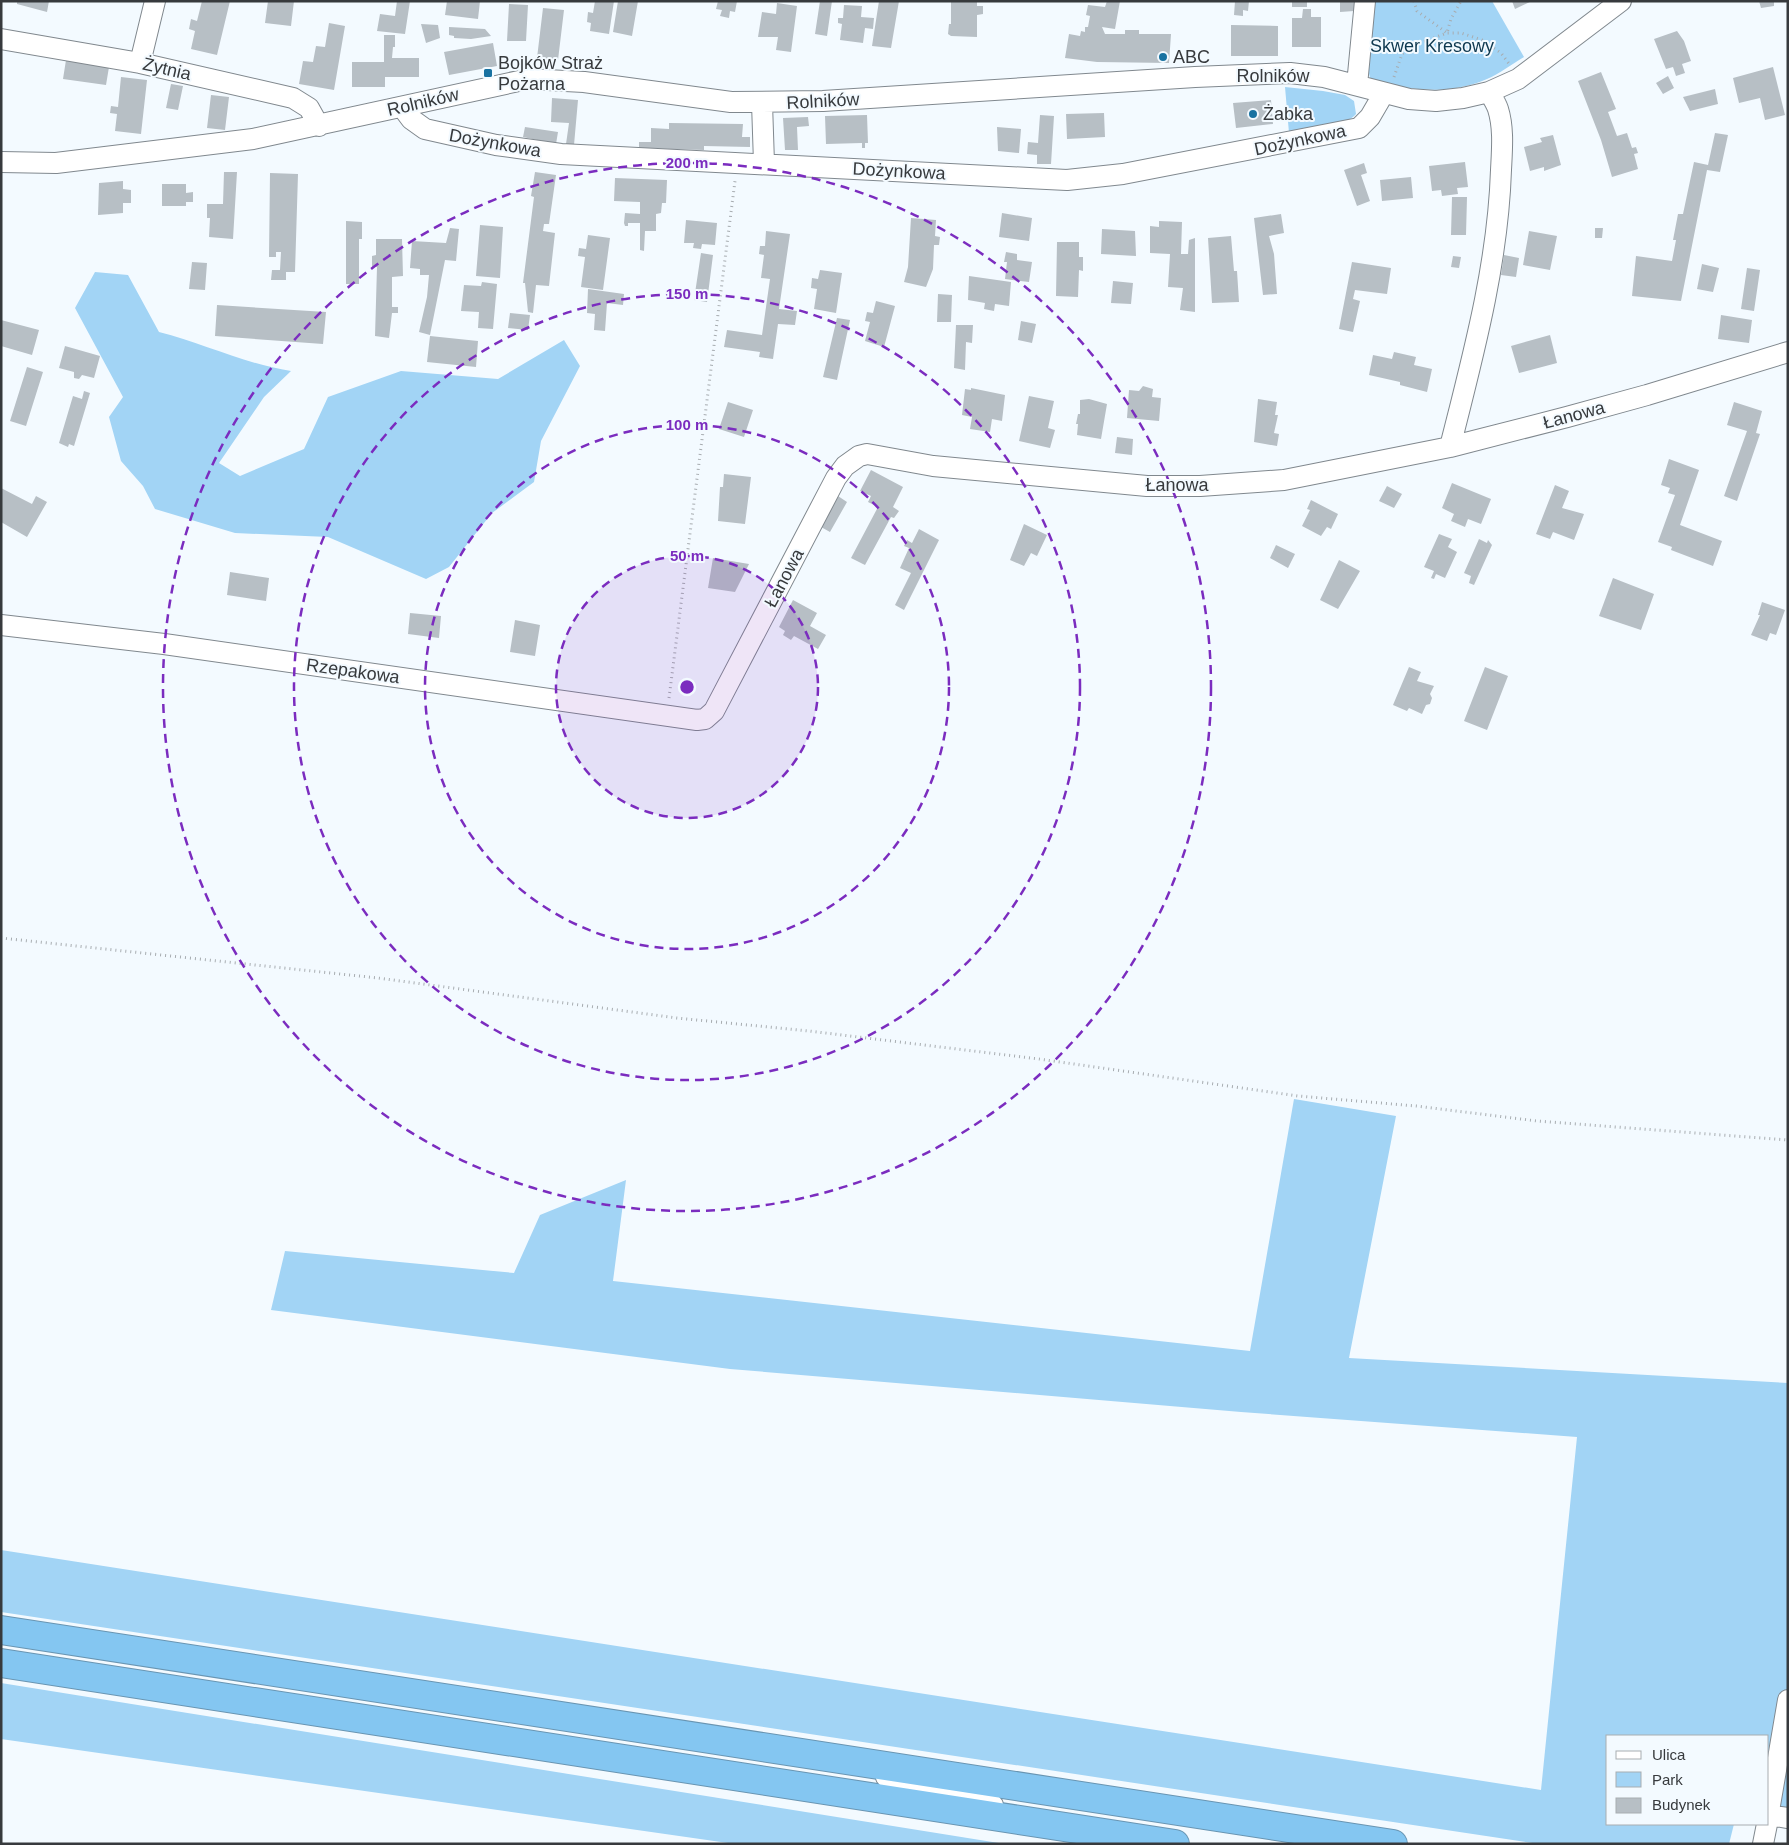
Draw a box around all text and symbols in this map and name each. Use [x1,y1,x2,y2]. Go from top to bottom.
park label: Skwer Kresowy [1370,36,1494,56]
place label: ABC [1173,47,1210,67]
marker: ABC [1157,51,1169,63]
place label: Bojków Straż Pożarna [498,53,603,94]
street label: Żytnia [141,54,194,84]
street label: Rolników [1236,66,1311,86]
marker: Bojków Straż Pożarna [482,67,494,79]
street label: Rolników [385,84,462,120]
street label: Rolników [786,89,861,113]
place label: Żabka [1263,104,1314,124]
marker: Żabka [1247,108,1259,120]
street label: Dożynkowa [1252,120,1349,159]
street label: Dożynkowa [447,125,544,161]
text: 200 m [666,154,708,171]
street label: Dożynkowa [852,159,947,183]
text: 150 m [666,285,708,302]
street label: Łanowa [1541,397,1608,433]
text: 100 m [666,416,708,433]
street label: Łanowa [1145,475,1210,495]
street label: Łanowa [760,545,808,611]
text: 50 m [670,547,704,564]
street label: Rzepakowa [305,655,402,688]
centre of rings [678,678,696,696]
legend [1606,1735,1769,1825]
text: Ulica [1652,1746,1686,1763]
text: Park [1652,1771,1683,1788]
text: Budynek [1652,1796,1711,1813]

